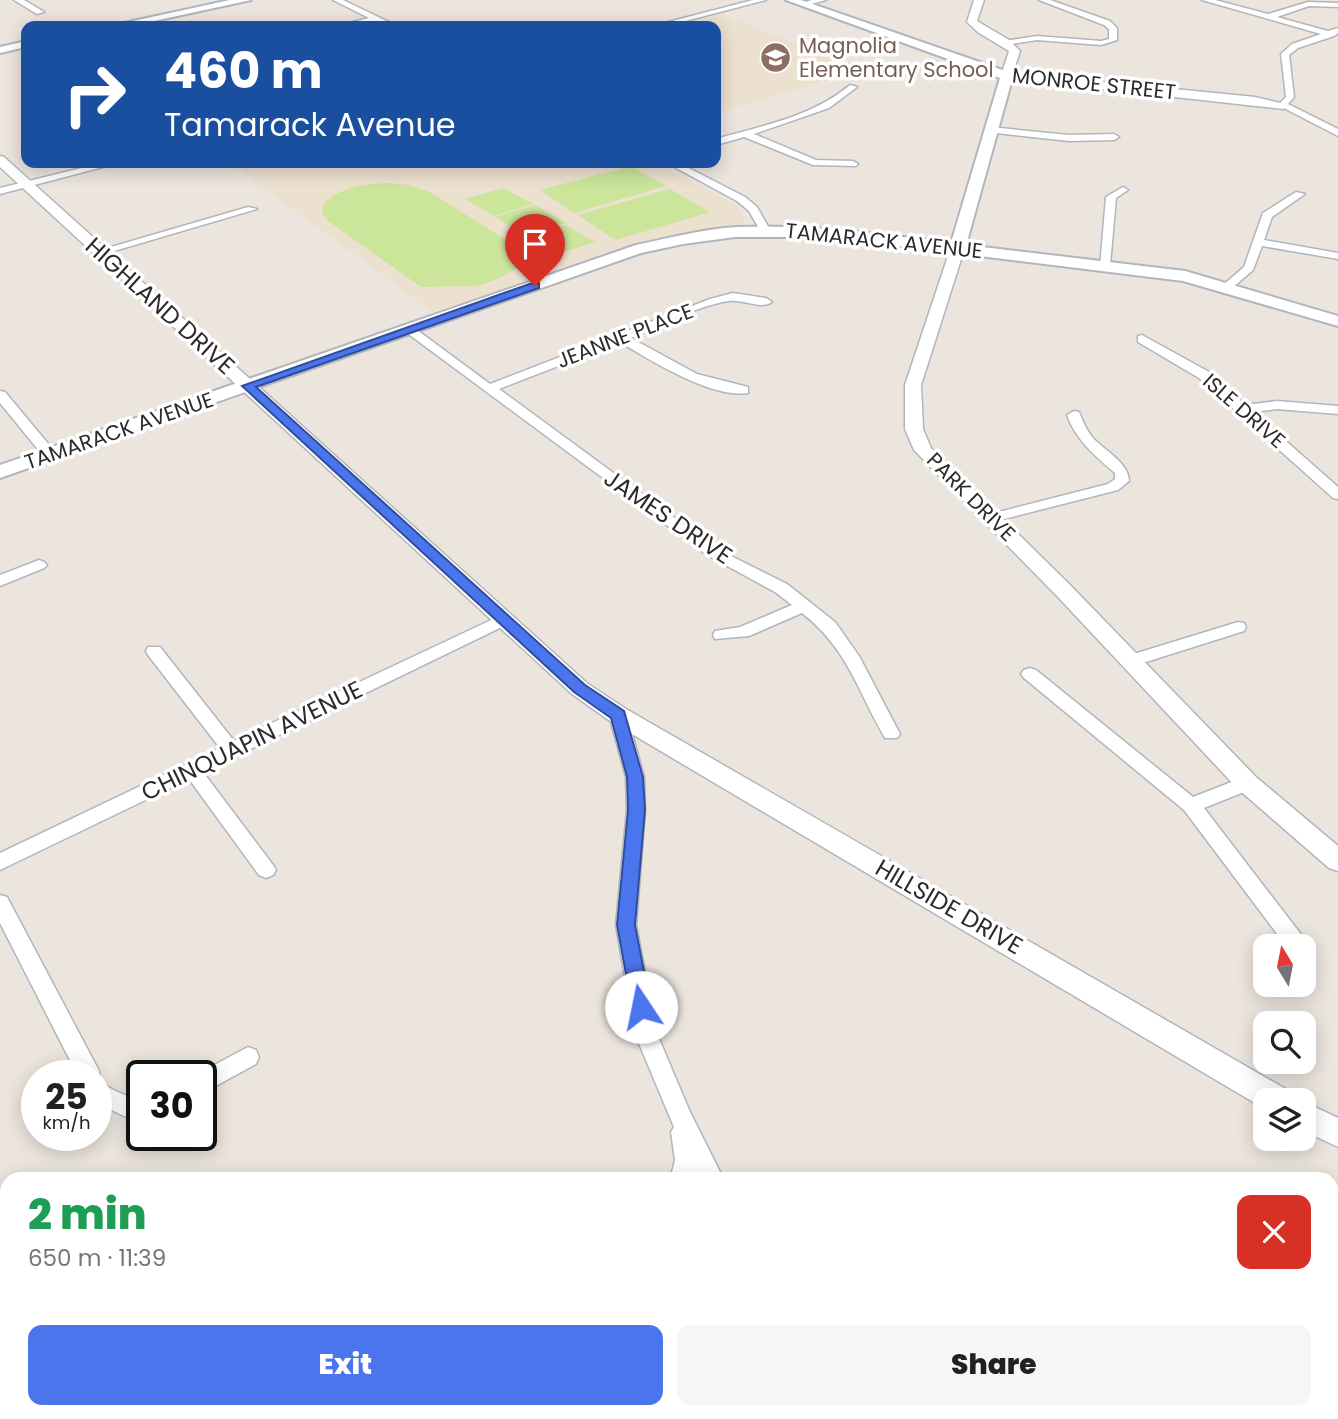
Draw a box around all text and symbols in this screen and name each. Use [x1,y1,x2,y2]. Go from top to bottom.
place label: Magnolia Elementary School [799,31,994,84]
text: 460 m [164,37,323,105]
school or university icon: Magnolia Elementary School [759,41,793,75]
icon: right [49,49,140,140]
street label: MONROE STREET [1011,60,1177,107]
text: Tamarack Avenue [164,102,456,147]
pin [505,214,565,286]
street label: TAMARACK AVENUE [784,216,984,265]
icon: arrive [516,225,554,263]
street label: HIGHLAND DRIVE [78,230,242,382]
street label: JEANNE PLACE [552,296,697,375]
street label: ISLE DRIVE [1197,367,1292,455]
street label: TAMARACK AVENUE [21,385,217,476]
street label: PARK DRIVE [920,446,1022,548]
street label: JAMES DRIVE [598,461,739,572]
street label: CHINQUAPIN AVENUE [136,673,368,809]
street label: HILLSIDE DRIVE [870,851,1029,962]
north arrow [1253,934,1316,998]
map controls [1253,934,1316,1151]
position arrow [604,970,678,1044]
button: search [1253,1011,1316,1074]
speed limit sign: 30 [126,1060,217,1151]
text: 25 [45,1072,88,1121]
button: layers [1253,1088,1316,1151]
text: km/h [43,1110,90,1135]
text: 2 min [28,1185,146,1244]
button: close [1237,1195,1311,1269]
text: 650 m · 11:39 [28,1242,166,1274]
button: Exit [28,1325,663,1405]
button: Share [677,1325,1311,1405]

